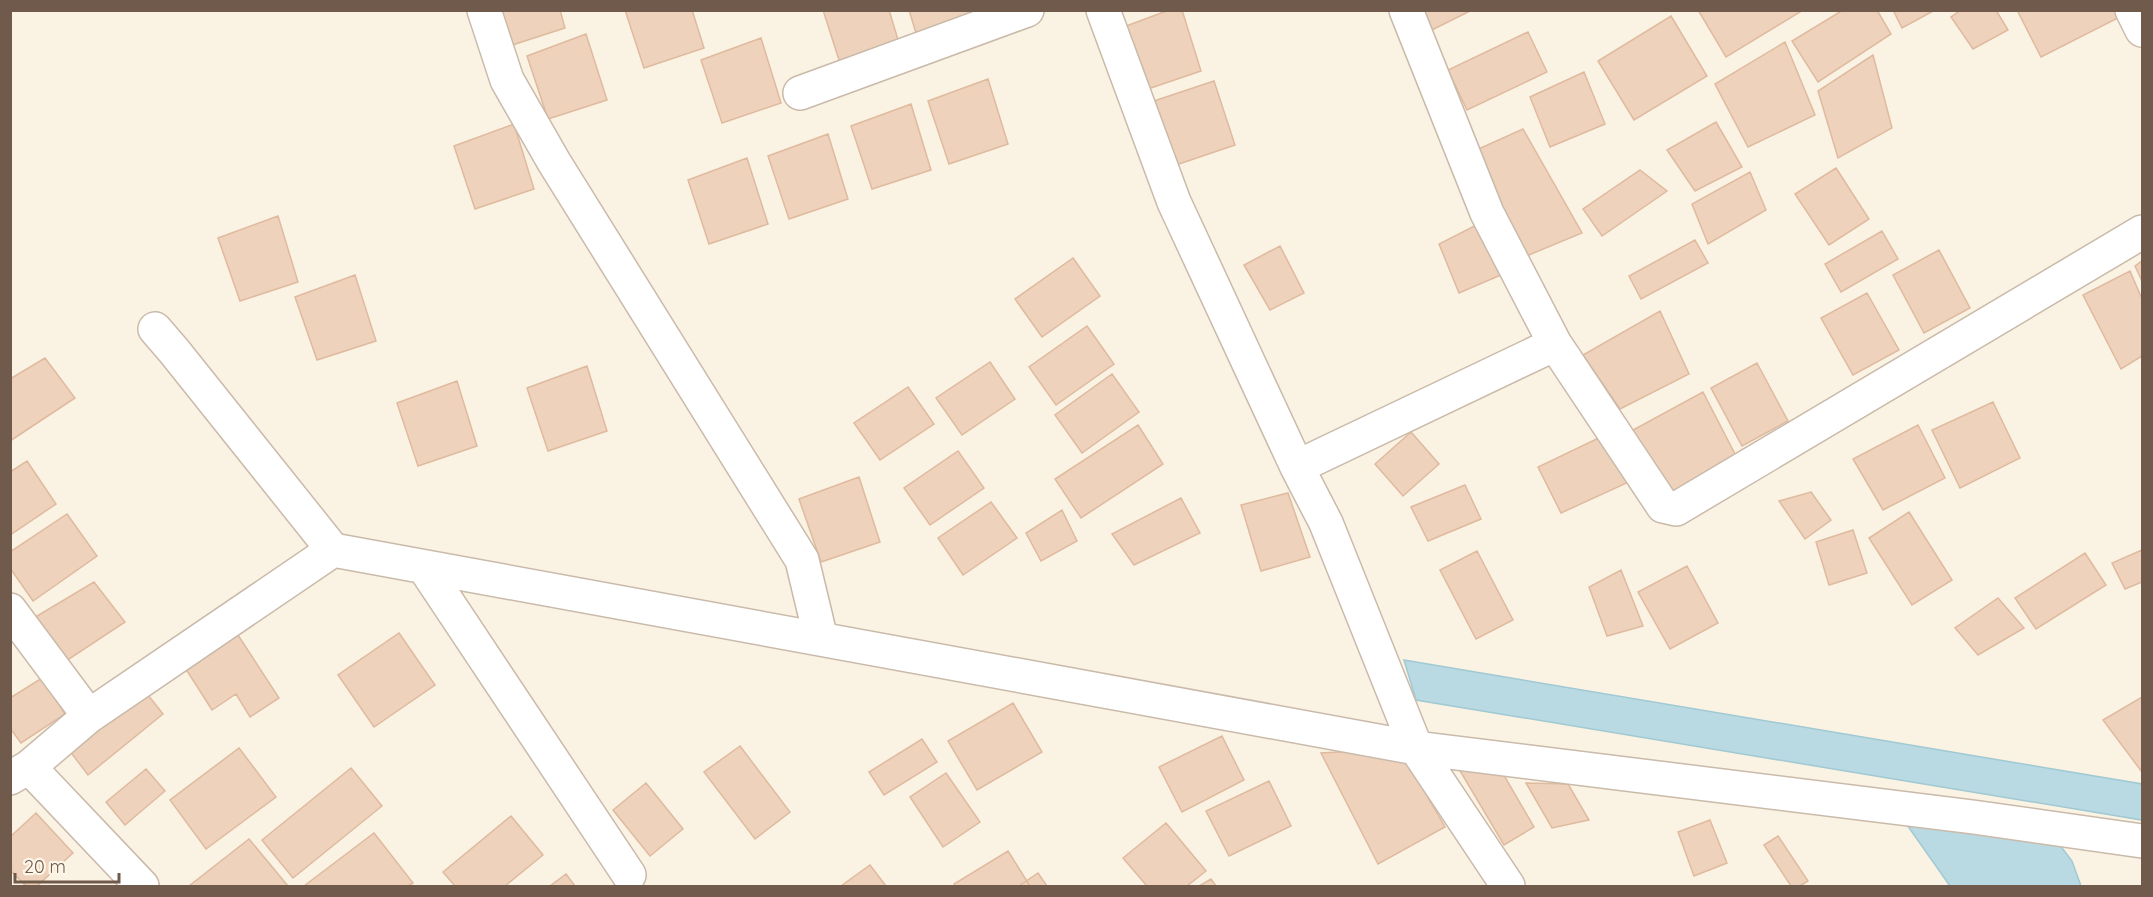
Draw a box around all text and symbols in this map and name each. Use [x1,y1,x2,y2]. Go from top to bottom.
scale bar [15,846,118,884]
text: 20 m [24,855,66,878]

